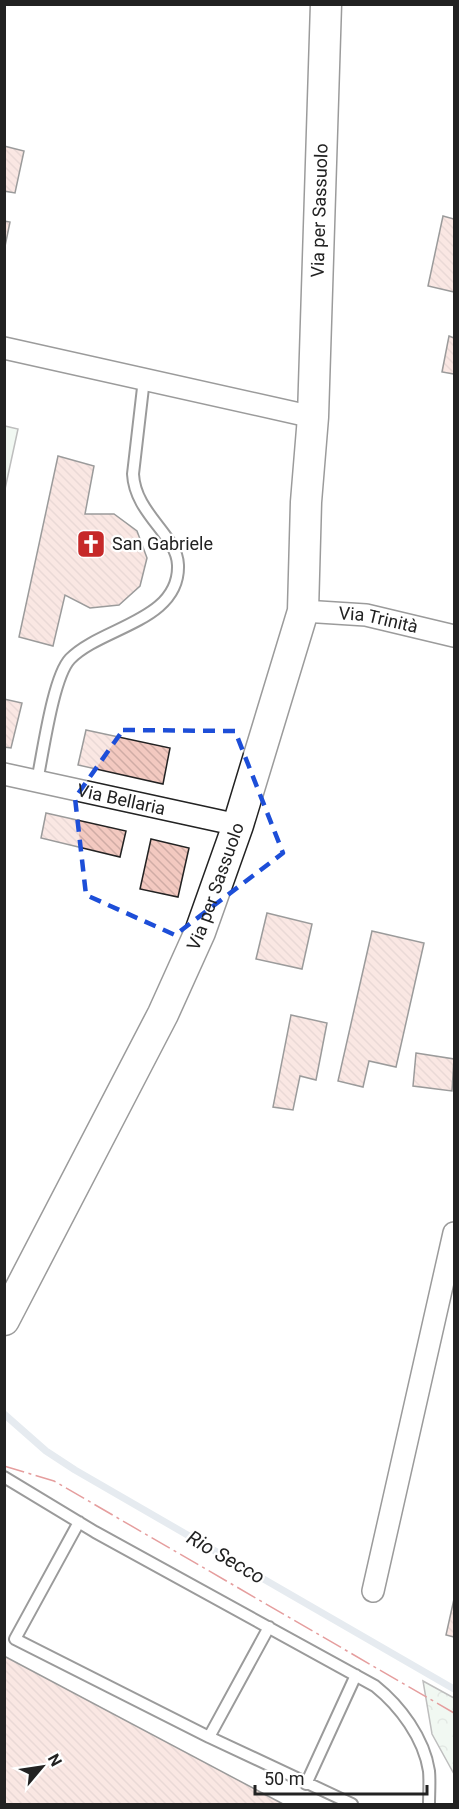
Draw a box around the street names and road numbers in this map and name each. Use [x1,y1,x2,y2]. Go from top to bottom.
street label: Via per Sassuolo [306,143,332,278]
street label: Via Trinità [338,602,420,637]
street label: Via Bellaria [75,779,167,819]
street label: Via per Sassuolo [182,820,248,953]

